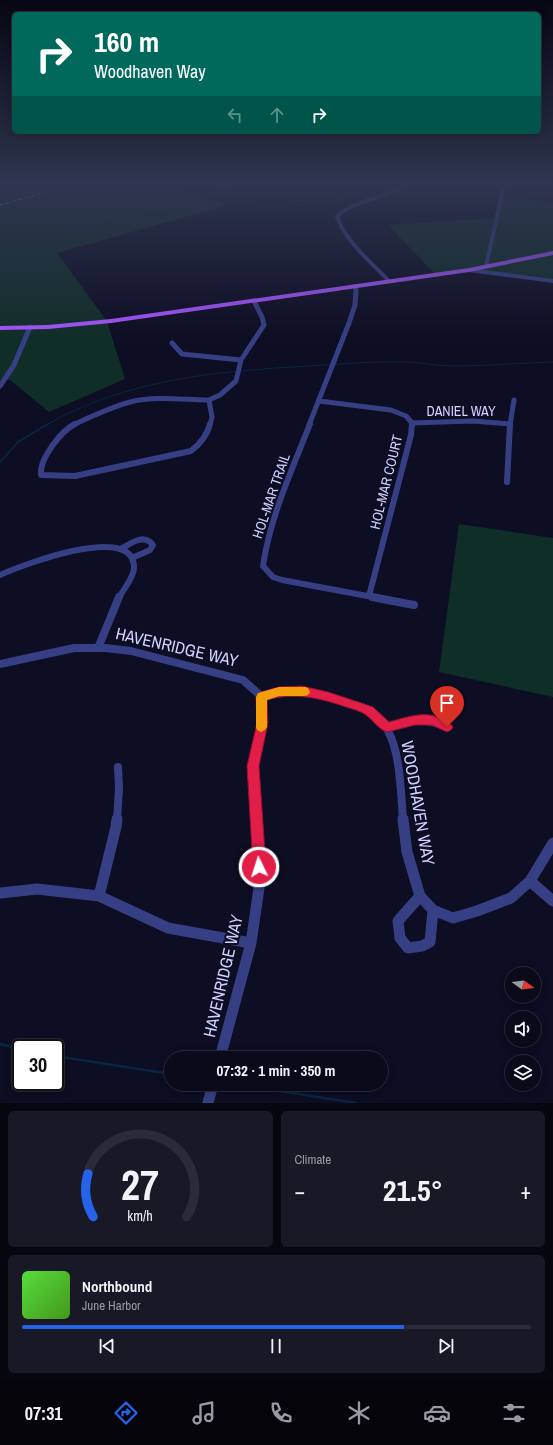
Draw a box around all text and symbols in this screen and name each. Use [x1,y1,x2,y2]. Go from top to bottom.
text: 160 m [94,23,159,61]
icon: right [28,28,80,80]
text: Woodhaven Way [94,59,206,84]
icon: left [224,104,246,126]
icon: ahead [266,104,288,126]
icon: right [308,104,330,126]
street label: DANIEL WAY [426,402,496,420]
street label: HOL-MAR COURT [366,433,406,531]
street label: HOL-MAR TRAIL [248,451,294,541]
street label: HAVENRIDGE WAY [113,621,241,672]
pin [430,686,464,727]
icon: arrive [436,692,458,714]
street label: WOODHAVEN WAY [396,739,441,868]
position arrow [238,846,280,888]
street label: HAVENRIDGE WAY [197,912,248,1040]
north arrow [505,967,541,1003]
map controls [505,967,541,1091]
button: sound [505,1011,541,1047]
speed limit sign: 30 [12,1039,64,1091]
button: layers [505,1055,541,1091]
text: 07:32 · 1 min · 350 m [217,1060,335,1081]
text: Climate [295,1151,331,1168]
text: 27 [121,1157,159,1213]
text: 21.5° [383,1170,443,1210]
text: − [295,1176,305,1206]
text: + [520,1176,531,1206]
text: km/h [128,1206,153,1225]
text: Northbound [82,1276,152,1297]
text: June Harbor [82,1297,141,1314]
icon: previous [96,1335,118,1357]
icon: pause [265,1335,287,1357]
icon: next [435,1335,457,1357]
icon: directions [112,1399,140,1427]
icon: music [190,1399,218,1427]
icon: phone [267,1399,295,1427]
icon: climate [345,1399,373,1427]
icon: car [423,1399,451,1427]
icon: filters [500,1399,528,1427]
text: 07:31 [25,1401,63,1426]

